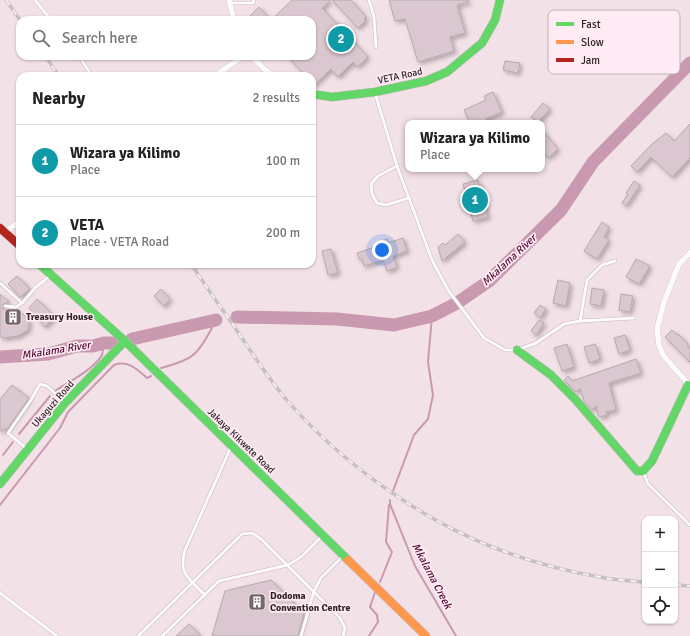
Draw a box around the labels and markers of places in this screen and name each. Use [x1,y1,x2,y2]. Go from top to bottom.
pin: 2 [328,24,354,54]
pin: 1 [462,185,488,215]
building icon: Treasury House [3,307,23,327]
place label: Treasury House [26,311,93,323]
place label: Dodoma Convention Centre [270,590,350,614]
building icon: Dodoma Convention Centre [247,592,267,612]

